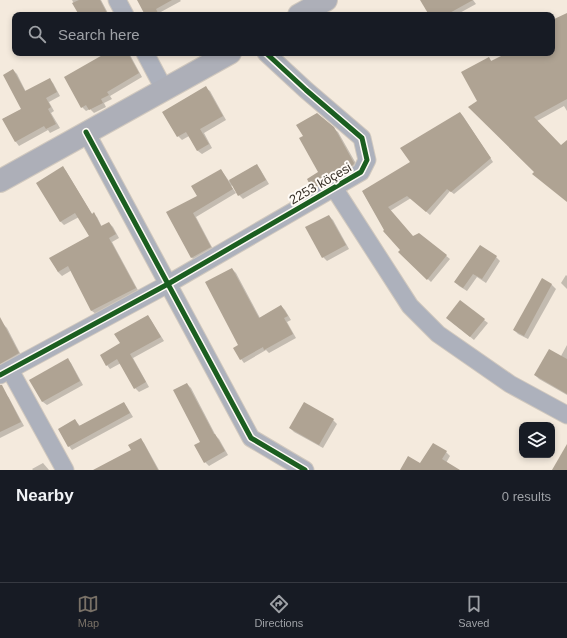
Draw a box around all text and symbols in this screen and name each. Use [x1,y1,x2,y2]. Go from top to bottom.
search box [12,12,555,56]
icon: search [26,23,48,45]
text: Search here [58,26,140,43]
street label: 2253 köçesi [286,160,354,207]
map controls [519,422,555,458]
button: layers [519,422,555,458]
text: Nearby [16,486,74,505]
text: 0 results [502,489,551,504]
tab: Map [77,593,99,629]
tab: Directions [254,593,303,629]
tab: Saved [458,593,489,629]

